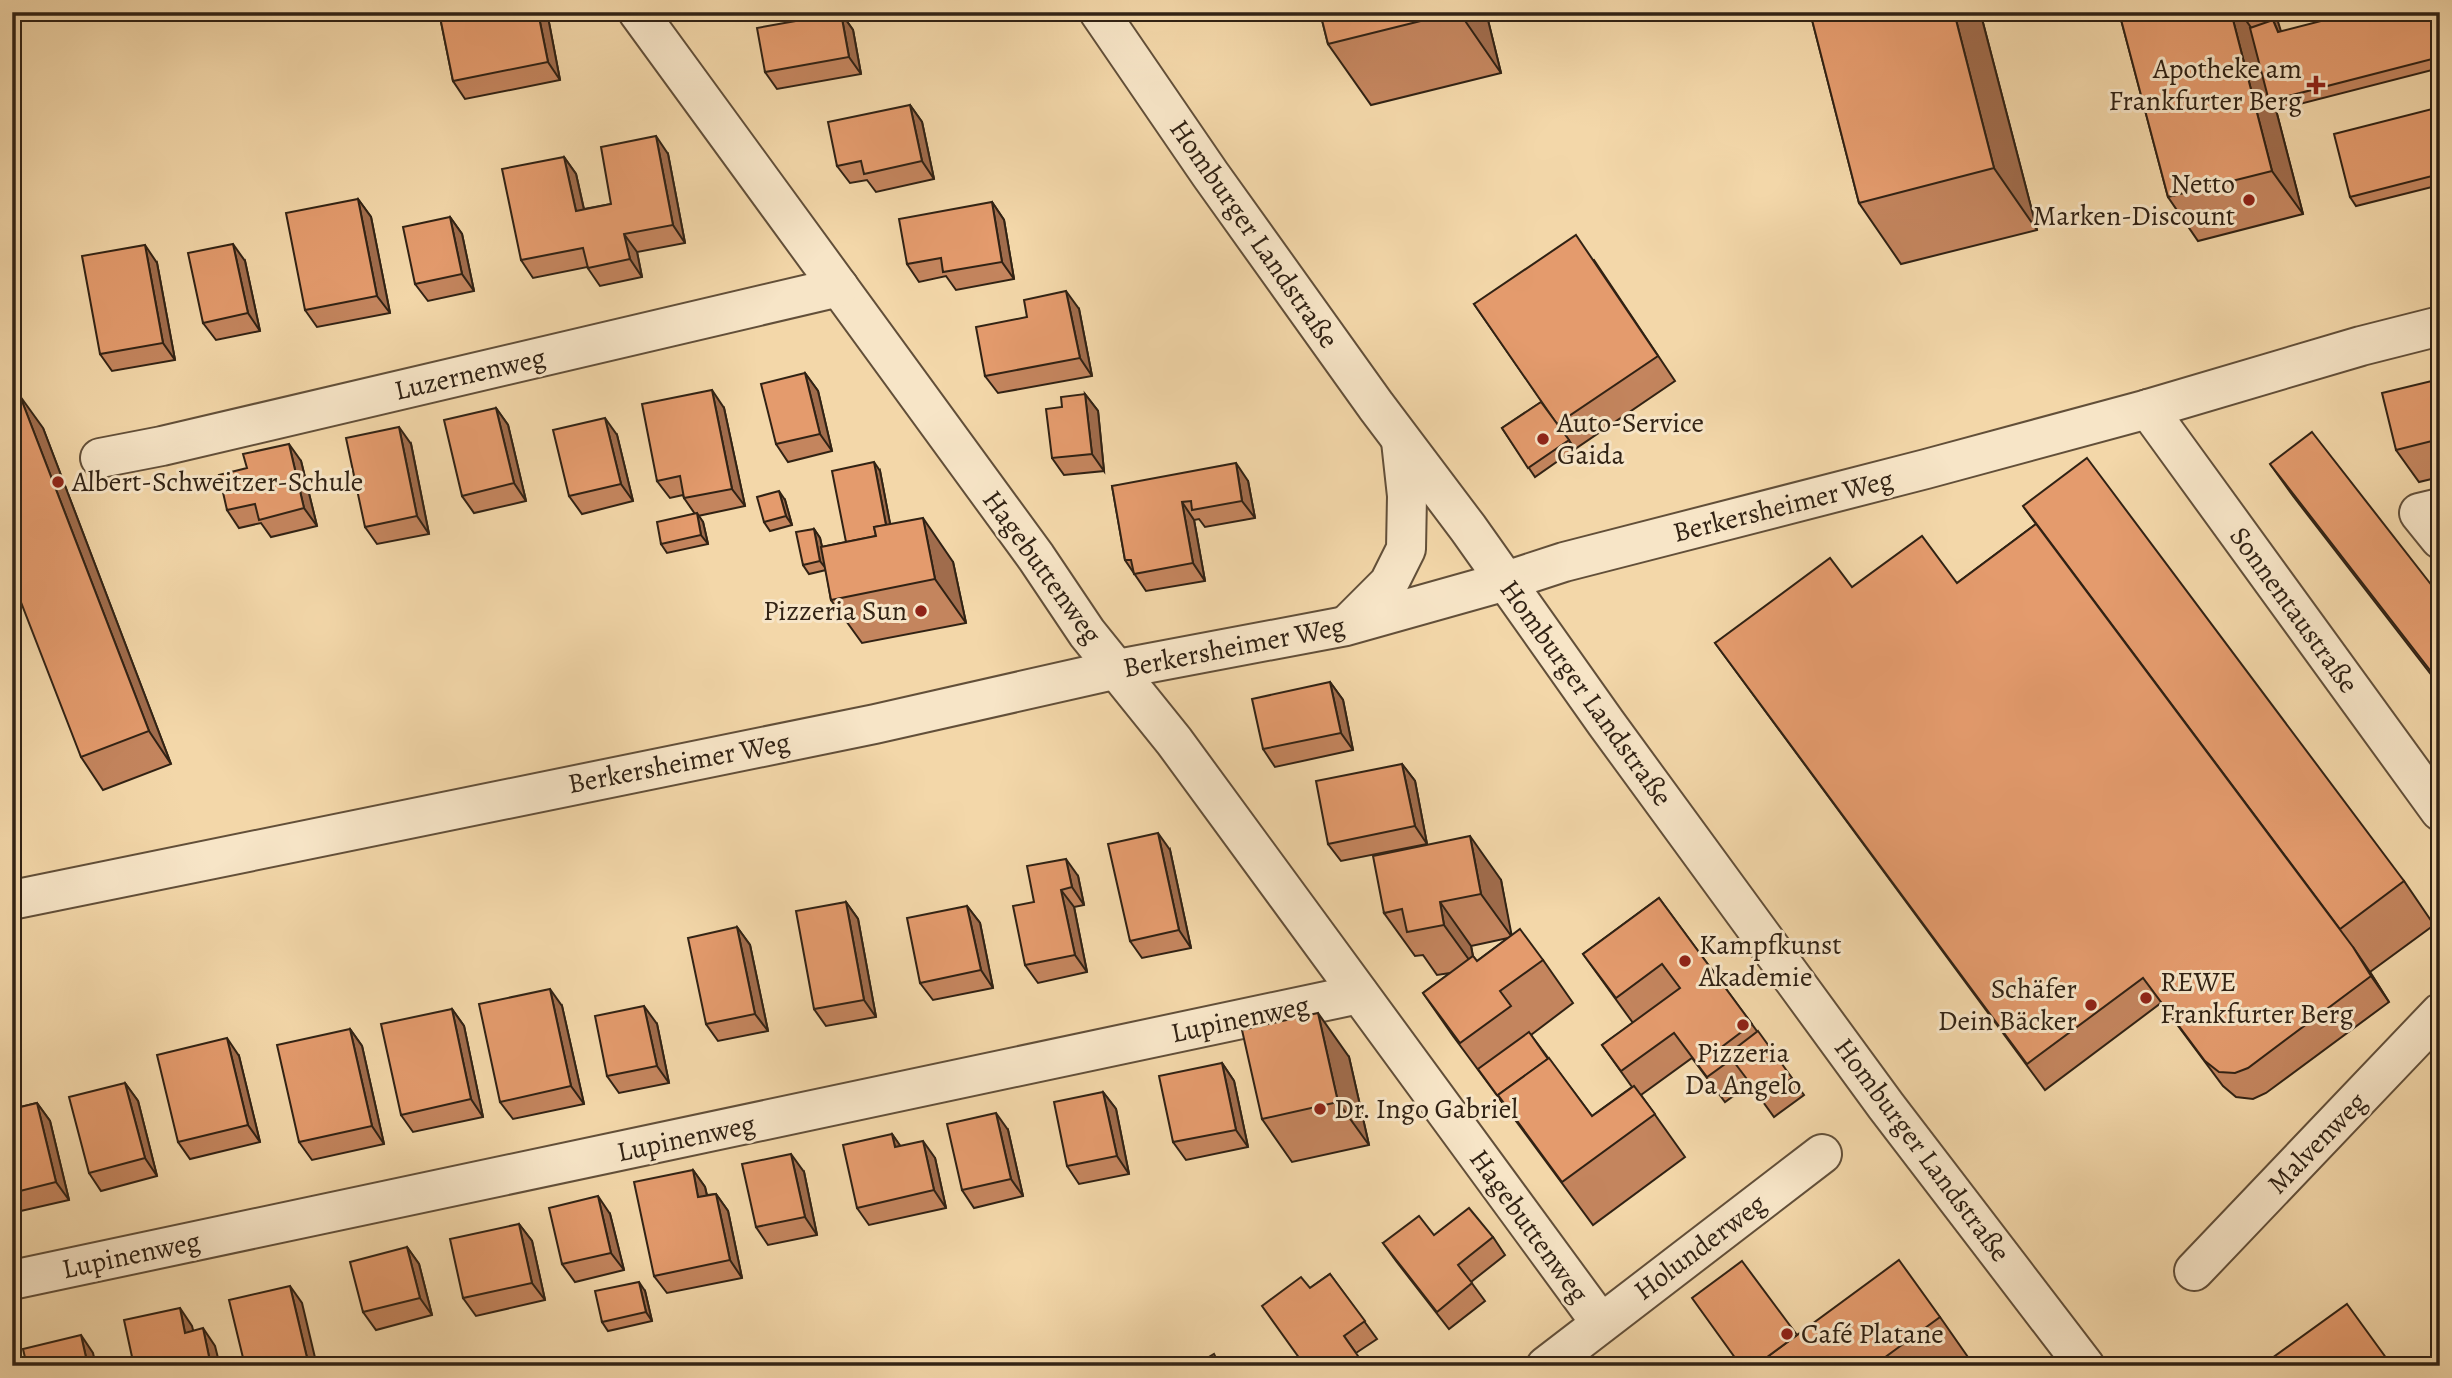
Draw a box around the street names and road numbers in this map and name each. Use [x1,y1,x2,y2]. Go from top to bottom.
street label: Homburger Landstraße [1161,112,1347,356]
street label: Luzernenweg [391,338,549,410]
street label: Berkersheimer Weg [1669,460,1897,552]
street label: Hagebuttenweg [973,483,1111,651]
street label: Sonnentaustraße [2221,519,2367,701]
street label: Homburger Landstraße [1491,572,1681,814]
street label: Berkersheimer Weg [1120,607,1348,687]
street label: Berkersheimer Weg [565,723,793,803]
street label: Lupinenweg [1167,986,1313,1052]
street label: Homburger Landstraße [1825,1030,2019,1270]
street label: Malvenweg [2259,1084,2375,1202]
street label: Lupinenweg [613,1105,759,1171]
street label: Hagebuttenweg [1460,1142,1598,1310]
street label: Holunderweg [1626,1185,1774,1309]
street label: Lupinenweg [58,1222,204,1288]

